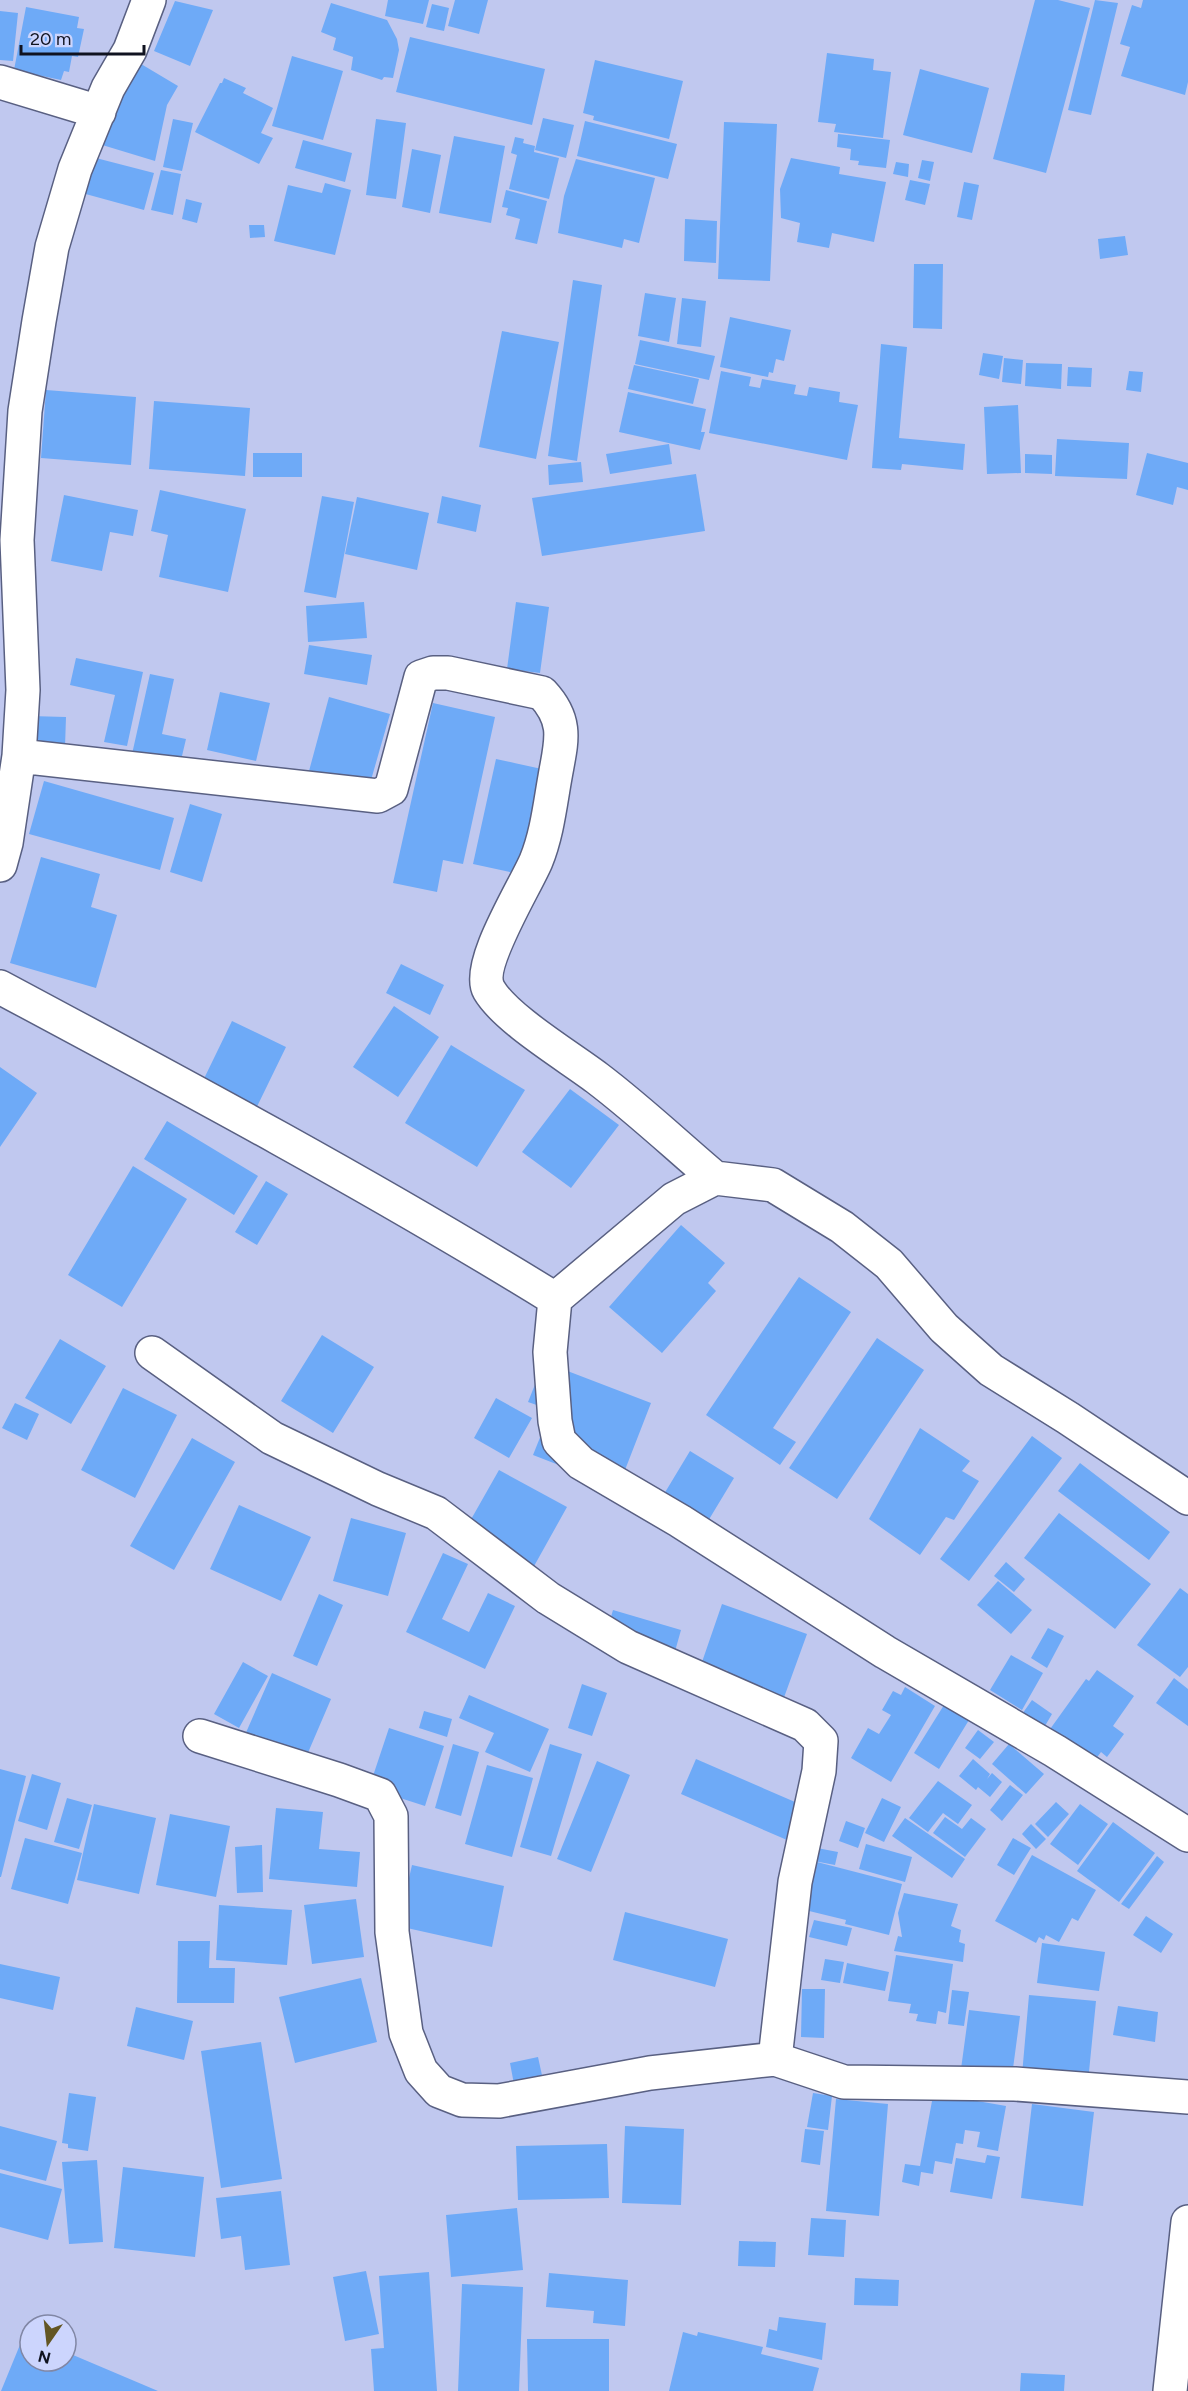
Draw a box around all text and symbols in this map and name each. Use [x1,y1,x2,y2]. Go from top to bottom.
scale bar [21,18,144,56]
text: 20 m [30,28,71,50]
north arrow [18,2313,78,2373]
text: N [36,2346,53,2368]

